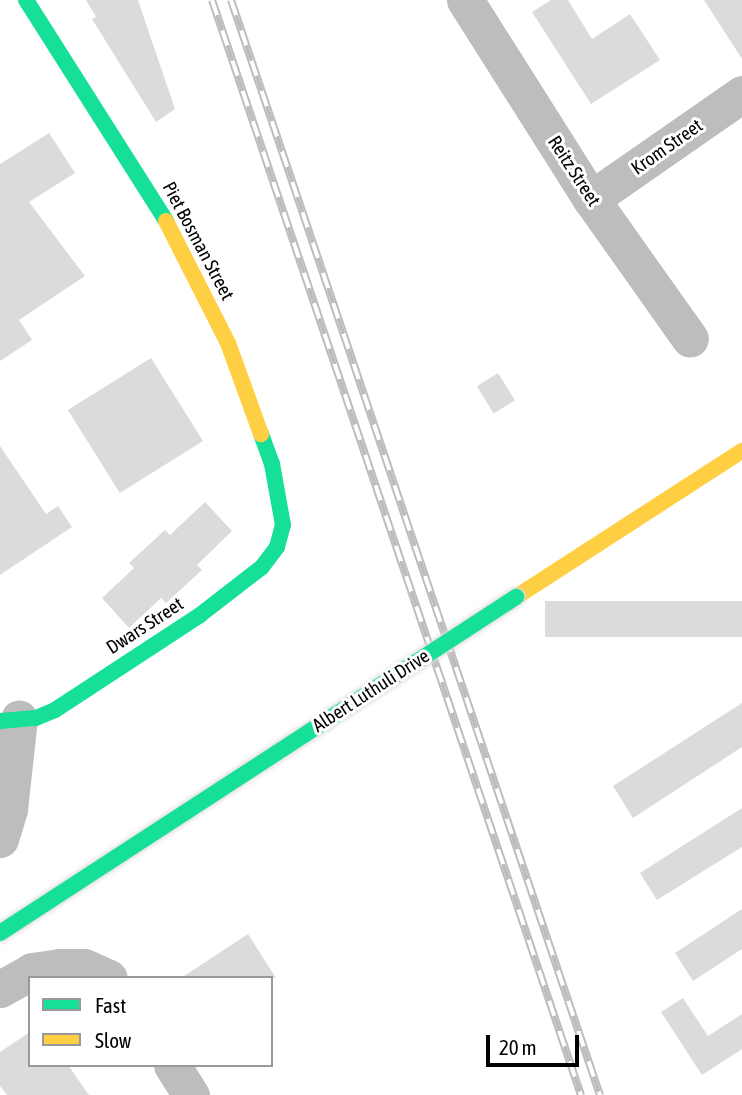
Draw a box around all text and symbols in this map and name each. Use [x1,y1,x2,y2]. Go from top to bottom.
street label: Krom Street [627,114,707,180]
street label: Reitz Street [543,132,605,210]
street label: Piet Bosman Street [157,178,239,304]
street label: Dwars Street [102,593,188,659]
street label: Albert Luthuli Drive [308,645,434,737]
legend [28,976,273,1067]
text: Fast [95,993,126,1017]
scale bar [490,1021,583,1066]
text: Slow [95,1028,131,1052]
text: 20 m [499,1035,537,1059]

